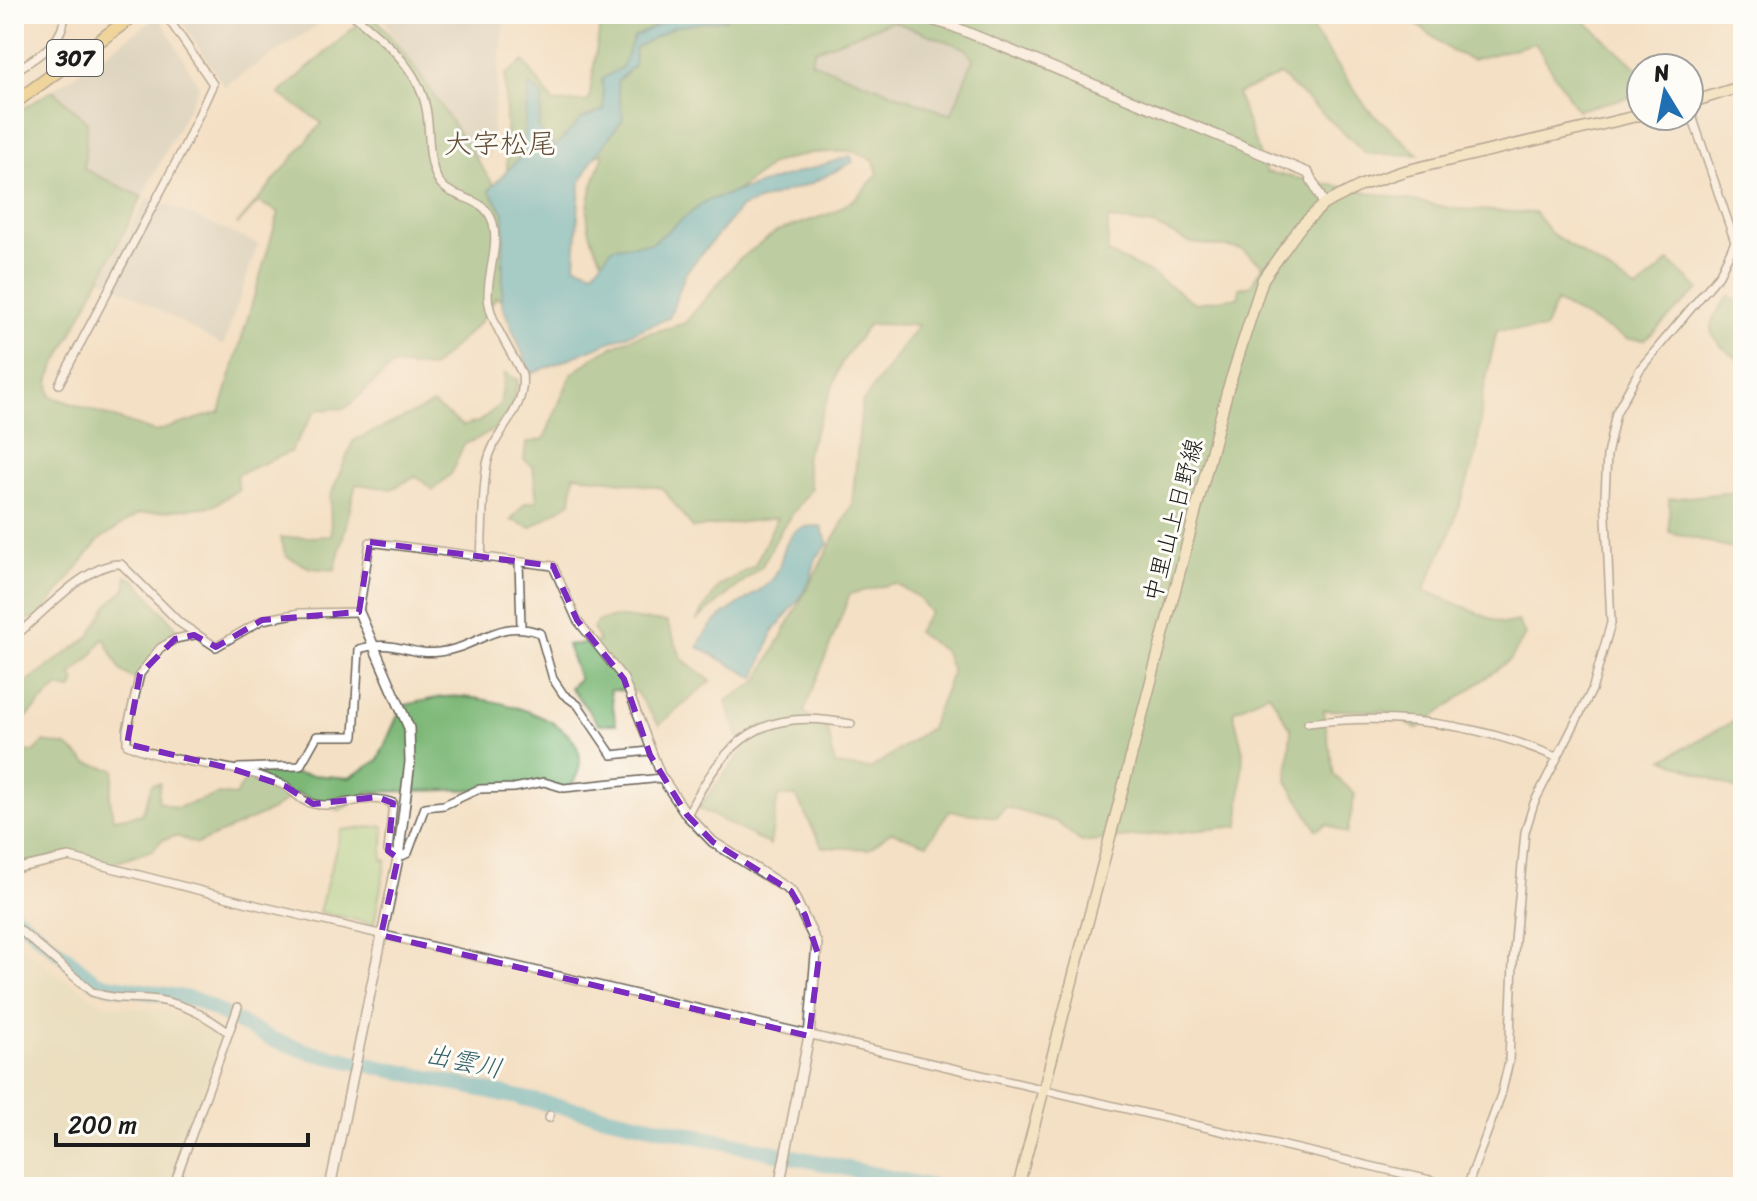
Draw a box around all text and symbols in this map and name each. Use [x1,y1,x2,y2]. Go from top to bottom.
road number: 307 [47,40,103,76]
north arrow [1625,52,1705,132]
text: N [1650,52,1673,93]
district label: 大字松尾 [444,119,556,168]
street label: 中里山上日野線 [1131,433,1215,607]
water label: 出雲川 [421,1030,507,1092]
scale bar [56,1097,308,1147]
text: 200 m [68,1104,137,1146]

